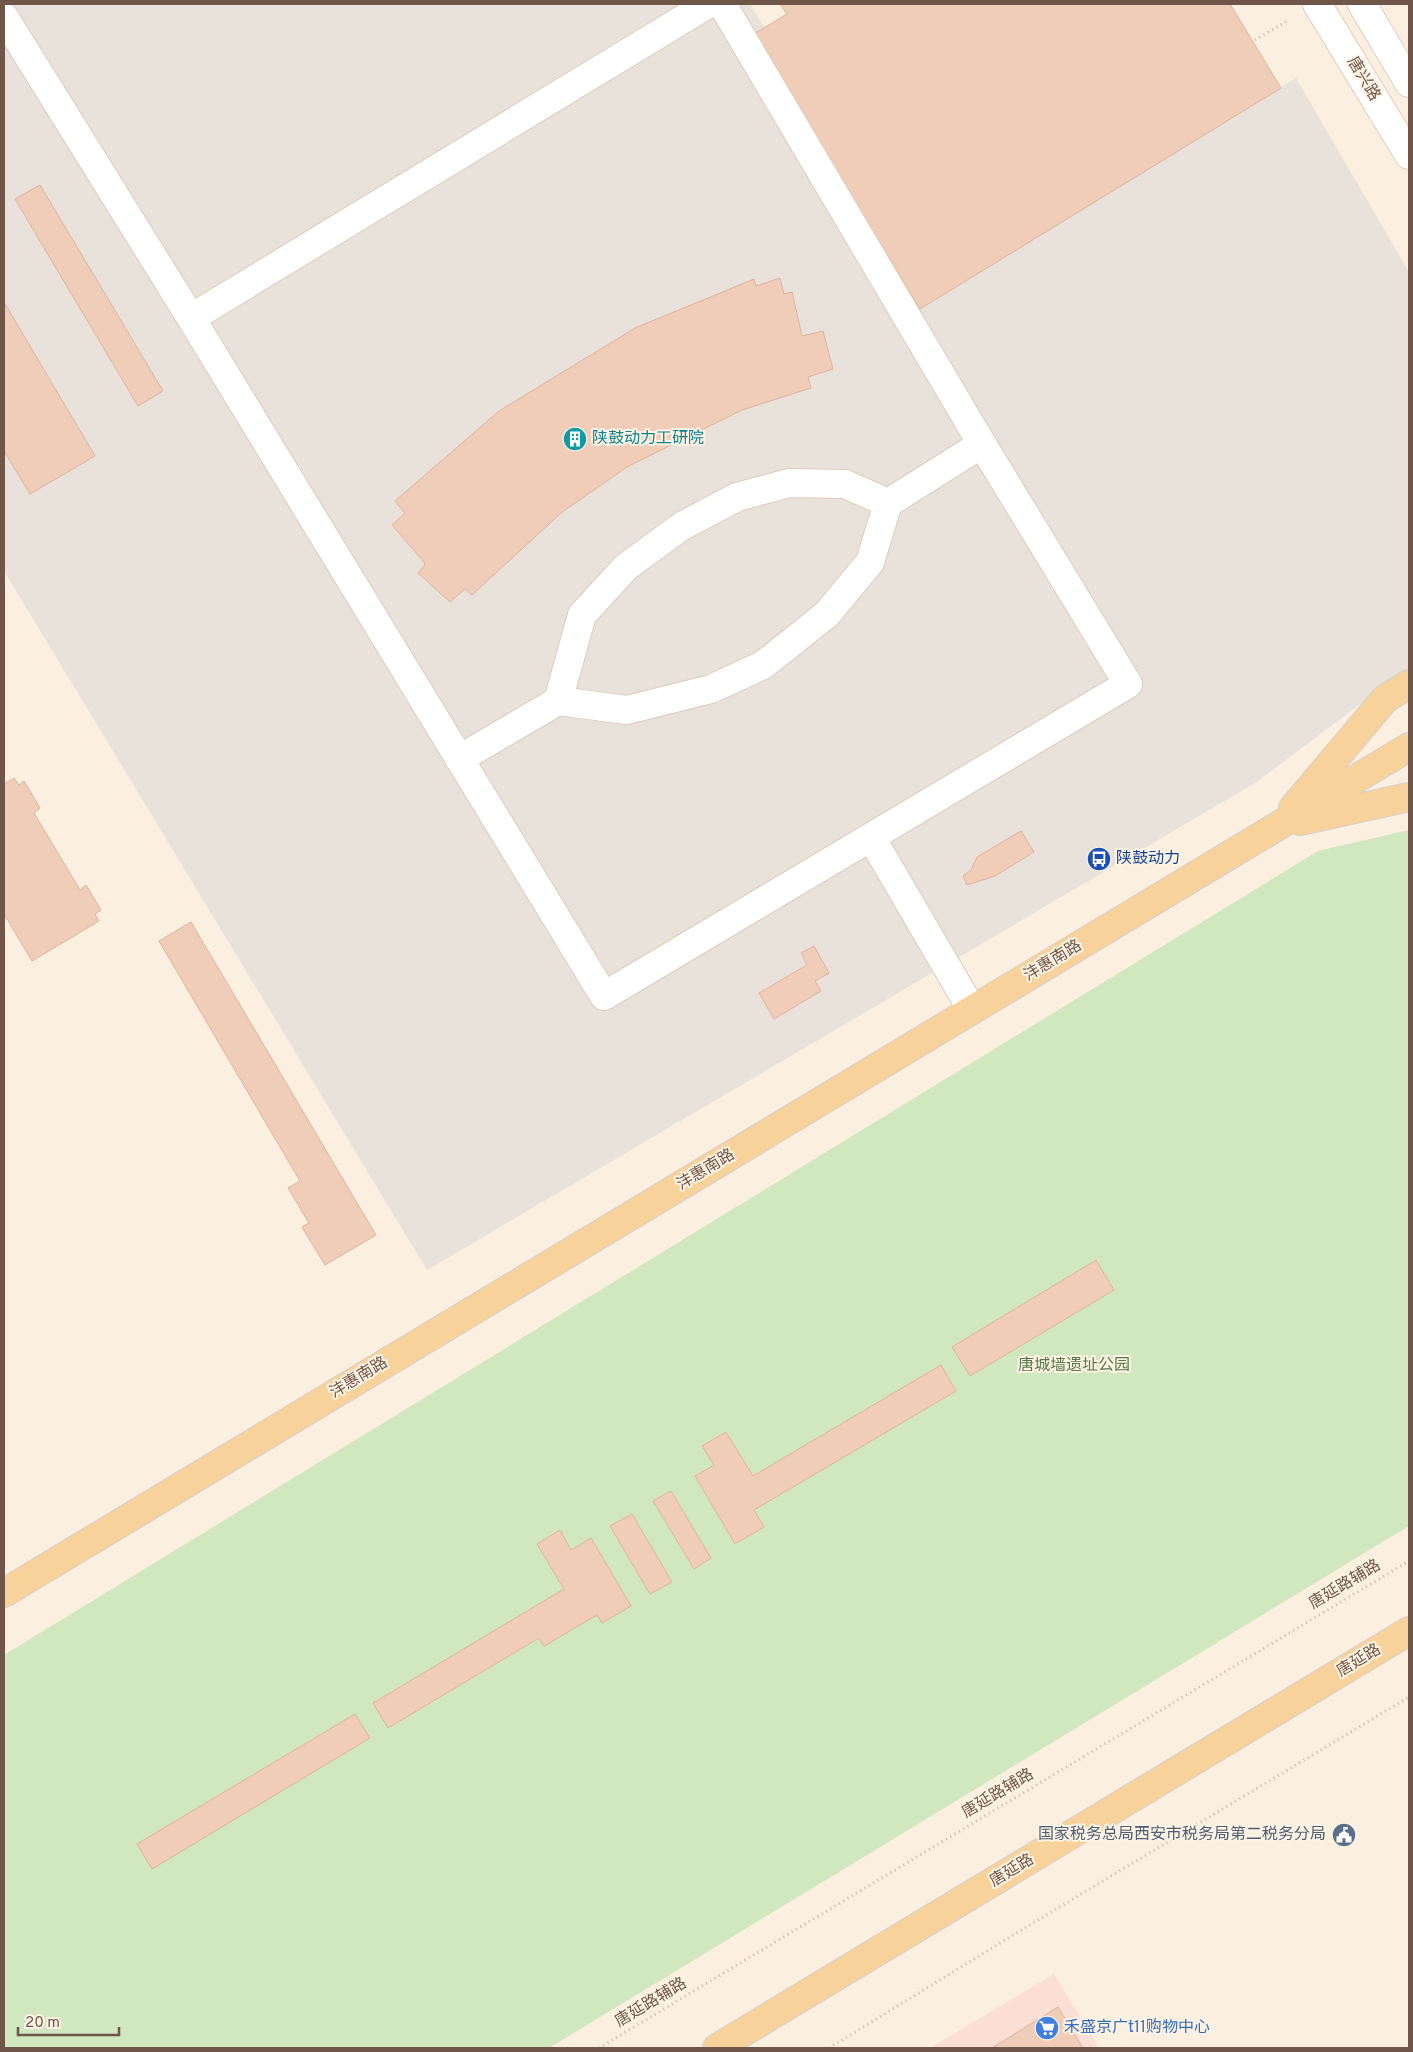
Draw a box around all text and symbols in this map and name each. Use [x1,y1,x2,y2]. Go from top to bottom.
street label: 唐兴路 [1342,53,1384,105]
building icon: 陕鼓动力工研院 [562,426,588,452]
place label: 陕鼓动力工研院 [592,429,704,449]
bus stop icon: 陕鼓动力 [1086,846,1112,872]
place label: 陕鼓动力 [1116,849,1180,869]
street label: 沣惠南路 [1020,936,1086,986]
street label: 沣惠南路 [673,1145,739,1195]
street label: 沣惠南路 [326,1353,392,1403]
park label: 唐城墙遗址公园 [1018,1356,1130,1376]
street label: 唐延路辅路 [1306,1556,1384,1614]
street label: 唐延路 [1333,1640,1385,1682]
street label: 唐延路辅路 [959,1765,1037,1823]
public building icon: 国家税务总局西安市税务局第二税务分局 [1331,1822,1357,1848]
place label: 国家税务总局西安市税务局第二税务分局 [1038,1825,1326,1845]
street label: 唐延路 [986,1850,1038,1892]
street label: 唐延路辅路 [612,1974,690,2032]
scale bar [18,2004,119,2036]
text: 20 m [25,2014,60,2033]
supermarket icon: 禾盛京广t11购物中心 [1034,2015,1060,2041]
place label: 禾盛京广t11购物中心 [1064,2018,1210,2038]

